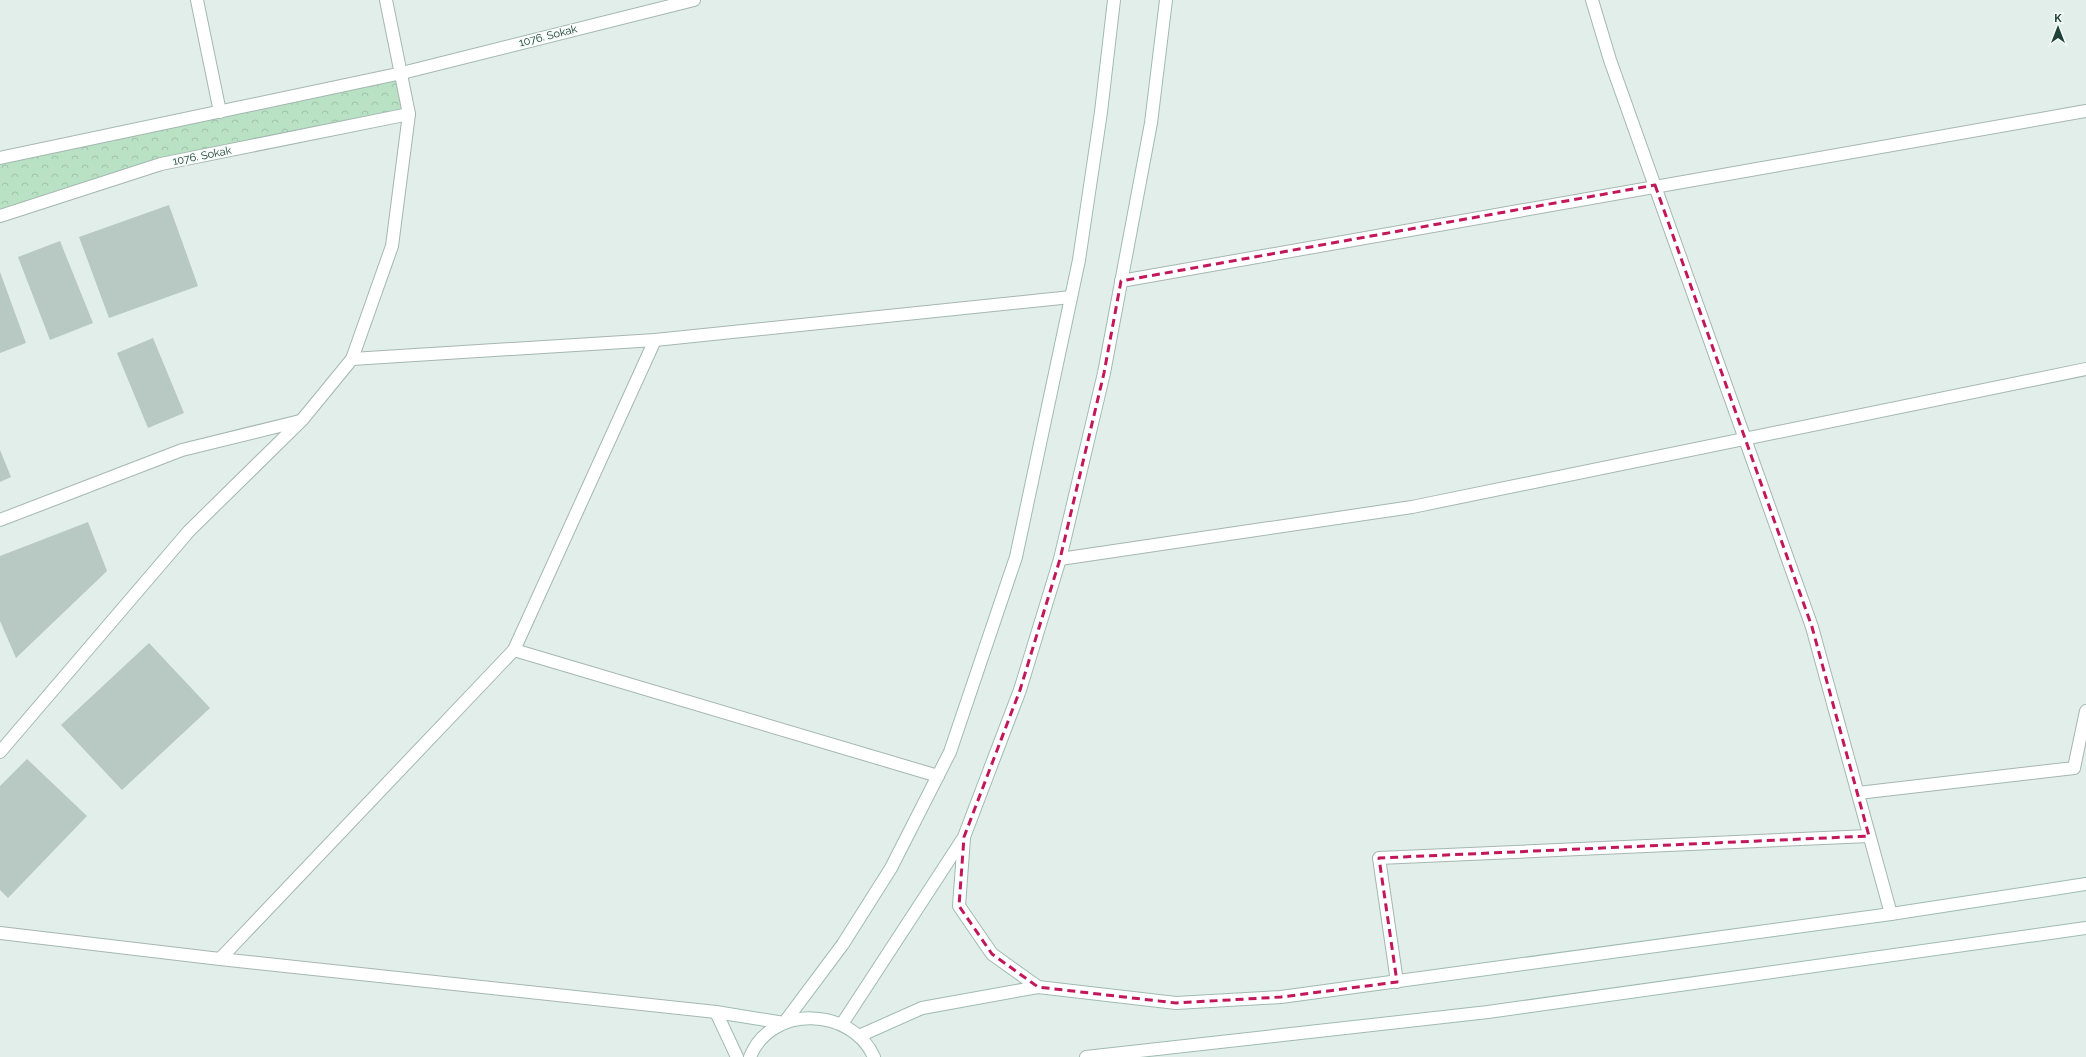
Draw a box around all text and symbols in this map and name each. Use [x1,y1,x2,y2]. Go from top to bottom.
north arrow [2038,8,2078,48]
text: K [2054,12,2062,25]
street label: 1076. Sokak [518,22,579,50]
street label: 1076. Sokak [171,144,233,168]

